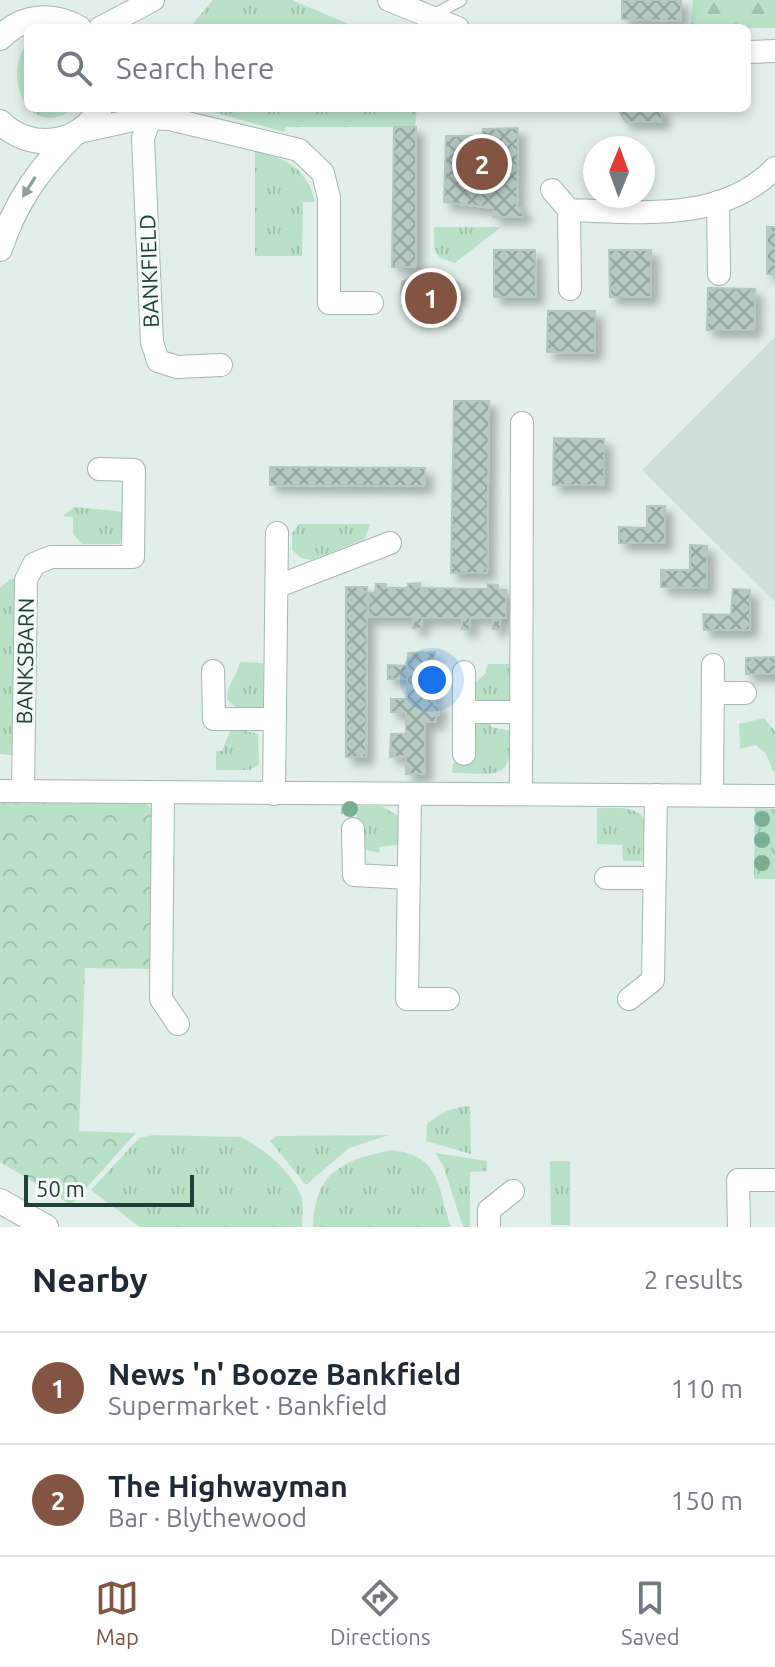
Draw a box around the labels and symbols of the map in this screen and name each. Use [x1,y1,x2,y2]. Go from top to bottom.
pin: 2 [456,134,508,194]
north arrow [583,136,655,208]
one-way arrow [22,176,36,198]
street label: BANKFIELD [134,214,163,328]
pin: 1 [405,268,457,328]
street label: BANKSBARN [11,597,38,724]
your location [412,660,452,700]
scale bar [24,1171,194,1207]

